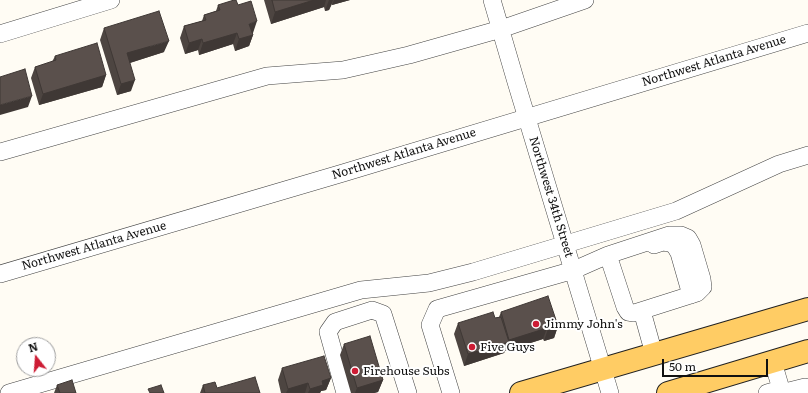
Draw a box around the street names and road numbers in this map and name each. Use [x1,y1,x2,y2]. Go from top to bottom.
street label: Northwest Atlanta Avenue [640,32,788,90]
street label: Northwest Atlanta Avenue [330,125,478,183]
street label: Northwest 34th Street [526,135,576,259]
street label: Northwest Atlanta Avenue [20,218,168,274]

